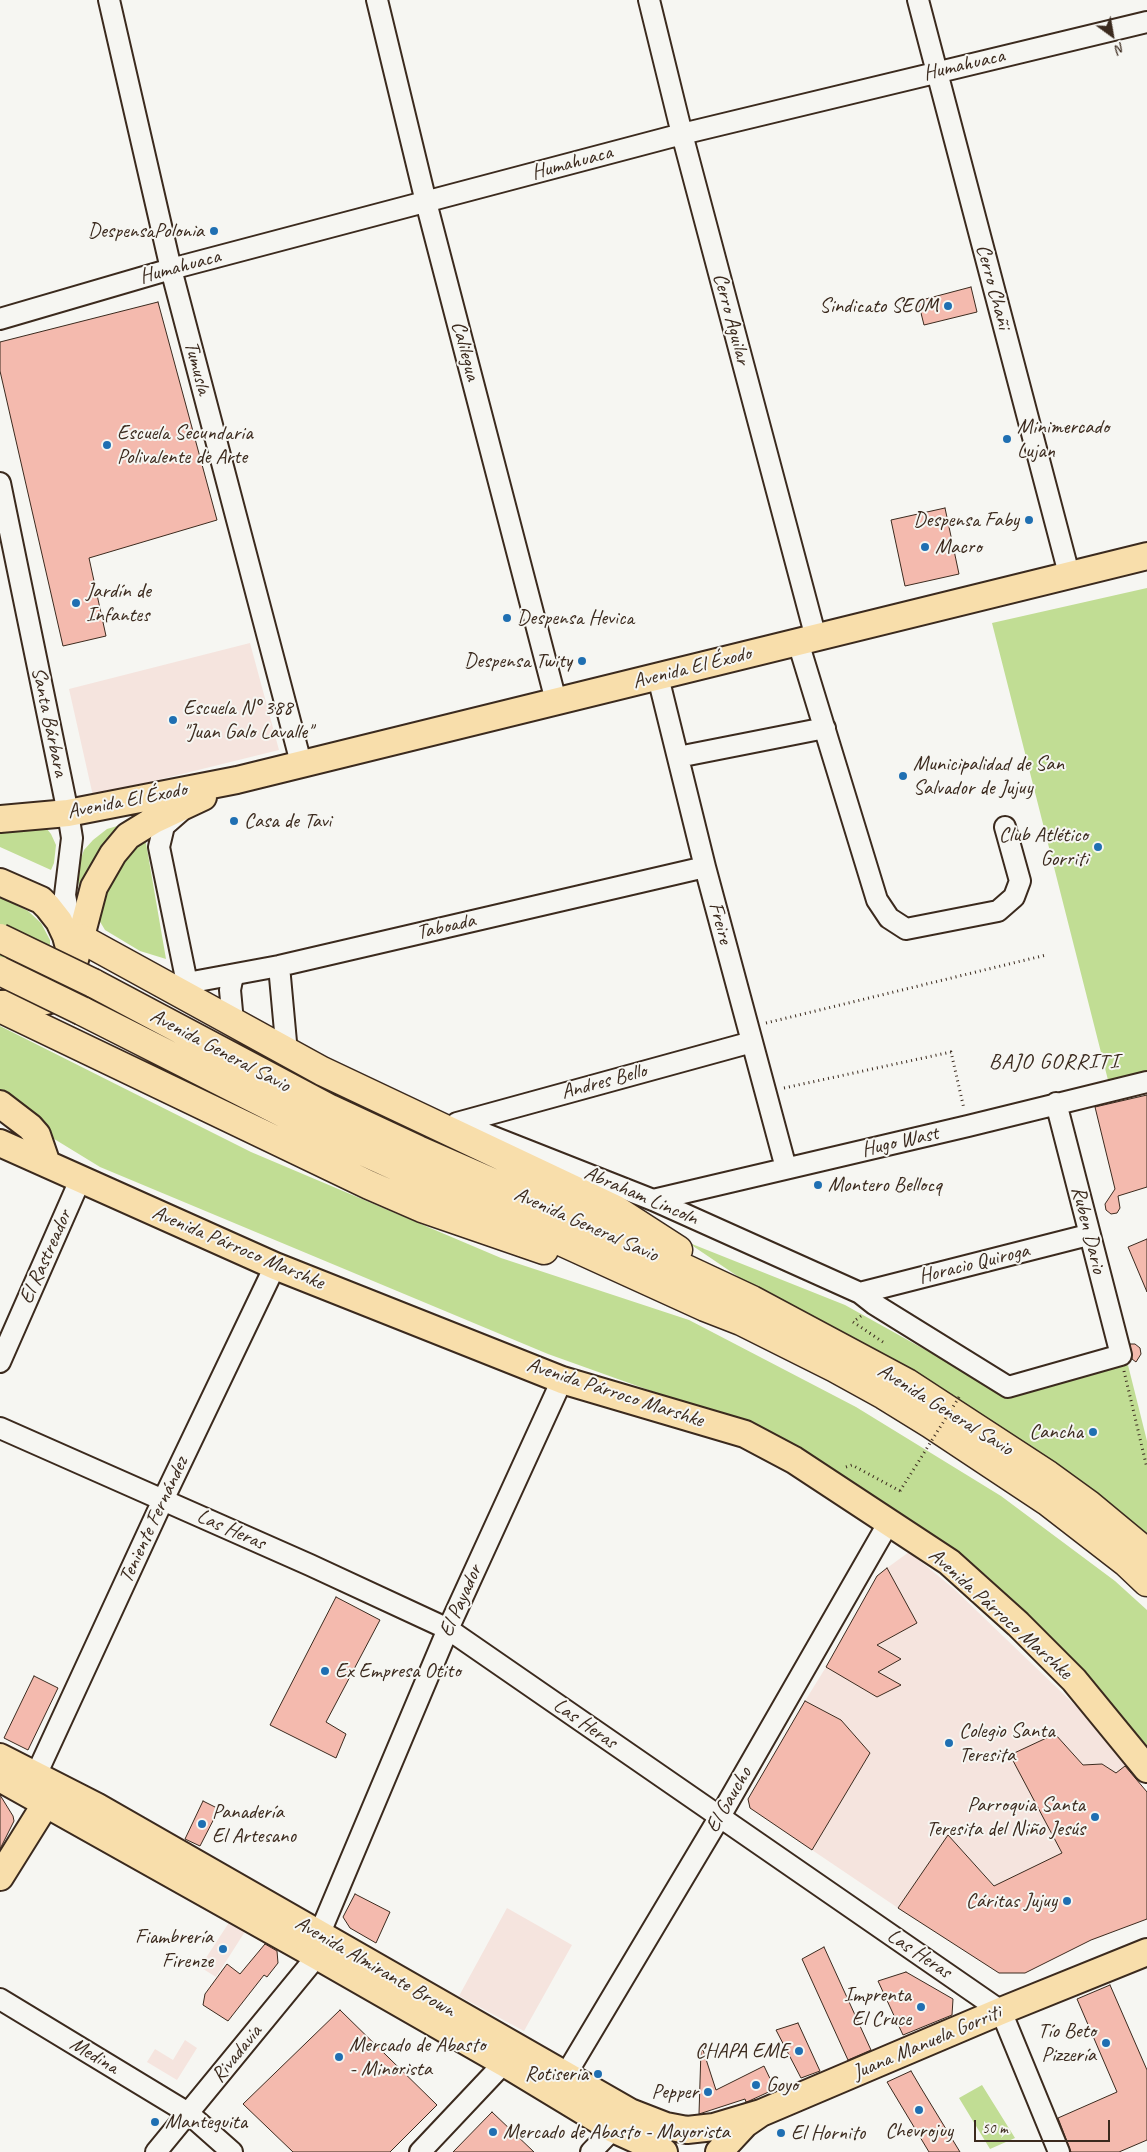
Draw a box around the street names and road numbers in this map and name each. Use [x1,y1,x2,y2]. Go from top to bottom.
street label: Humahuaca [921,43,1007,87]
street label: Humahuaca [529,140,615,186]
street label: Cerro Chañi [970,242,1016,332]
street label: Humahuaca [137,244,223,290]
street label: Cerro Aguilar [707,270,755,368]
street label: Calilegua [445,318,485,384]
street label: Tumusla [178,338,216,398]
street label: Avenida El Éxodo [630,641,754,695]
street label: Santa Bárbara [25,665,73,779]
street label: Avenida El Éxodo [65,777,189,825]
street label: Freire [702,899,738,947]
street label: Taboada [414,908,478,946]
street label: Avenida General Savio [146,1004,294,1098]
street label: Andres Bello [559,1059,649,1105]
street label: Hugo Wast [859,1121,941,1163]
street label: Abraham Lincoln [580,1161,702,1231]
street label: Avenida General Savio [510,1182,662,1268]
street label: Ruben Dario [1065,1184,1111,1276]
street label: Avenida Párroco Marshke [148,1200,328,1296]
street label: El Rastreador [14,1206,78,1308]
street label: Horacio Quiroga [916,1238,1032,1290]
street label: Avenida Párroco Marshke [523,1353,707,1433]
street label: Avenida General Savio [873,1358,1017,1462]
street label: Teniente Fernández [114,1453,194,1587]
street label: Las Heras [193,1504,269,1556]
street label: Avenida Párroco Marshke [923,1543,1077,1685]
street label: El Payador [434,1561,488,1641]
street label: Las Heras [548,1693,622,1755]
street label: El Gaucho [700,1763,758,1837]
street label: Avenida Almirante Brown [290,1911,460,2023]
street label: Las Heras [882,1923,956,1985]
street label: Juana Manuela Gorriti [849,2000,1005,2086]
street label: Rivadavia [206,2020,268,2088]
street label: Medina [65,2032,123,2080]

